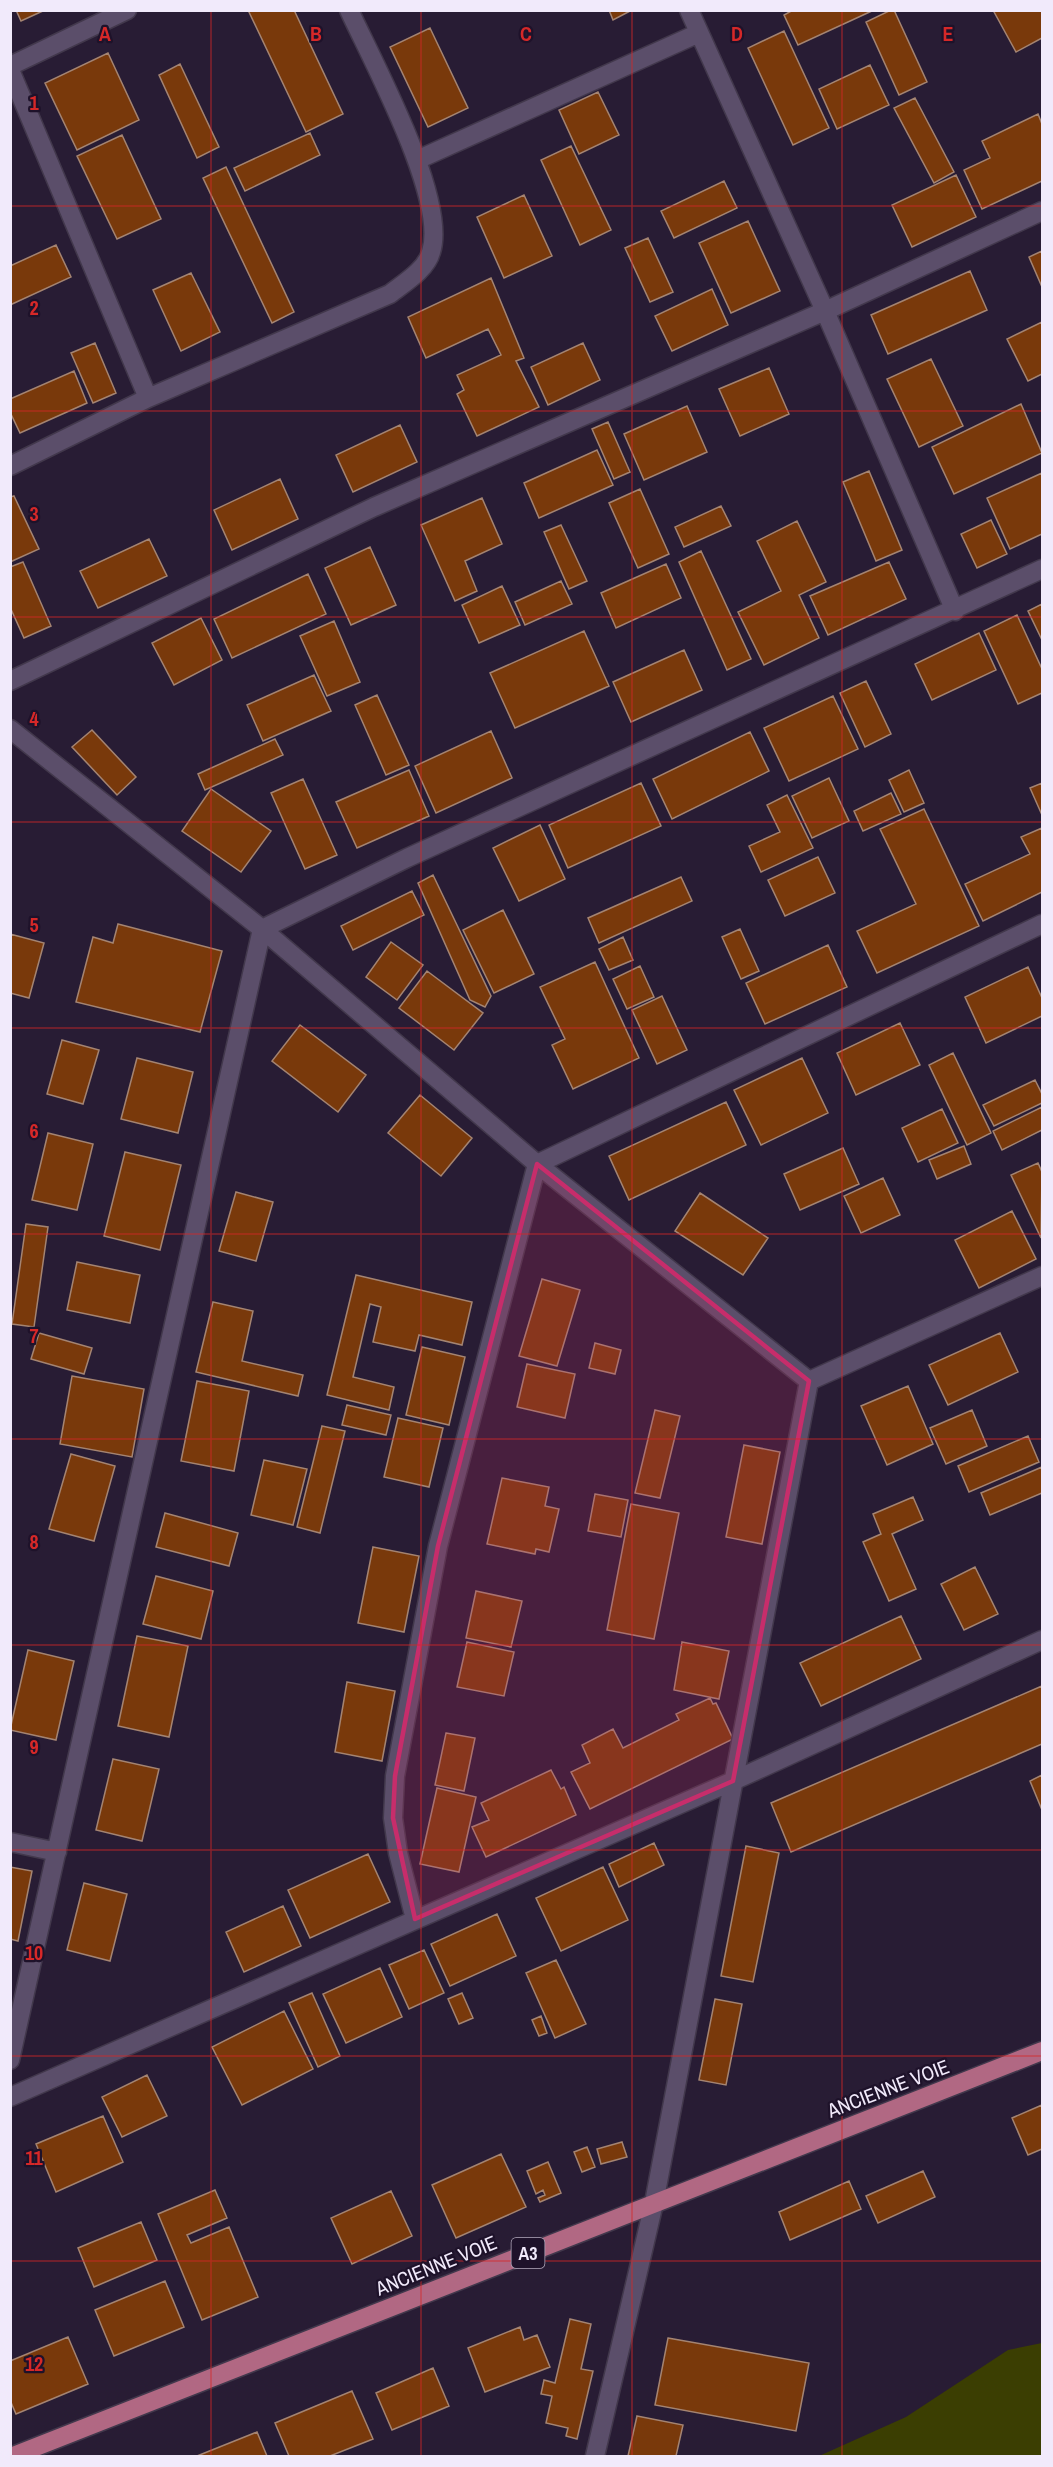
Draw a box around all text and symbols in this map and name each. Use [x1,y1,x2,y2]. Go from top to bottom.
text: A [99,20,111,47]
text: B [310,20,322,47]
text: C [520,20,532,47]
text: D [731,20,743,47]
text: E [943,20,954,47]
text: 1 [29,89,39,116]
text: 2 [29,294,39,321]
text: 3 [29,500,39,527]
text: 4 [29,705,39,732]
text: 5 [29,911,39,938]
text: 6 [29,1117,39,1144]
text: 7 [29,1322,39,1349]
text: 8 [29,1528,39,1555]
text: 9 [29,1733,39,1760]
text: 10 [25,1939,43,1966]
street label: ANCIENNE VOIE [822,2052,953,2124]
text: 11 [25,2144,44,2171]
street label: ANCIENNE VOIE [370,2228,501,2302]
road number: A3 [512,2238,544,2268]
text: 12 [25,2350,43,2377]

